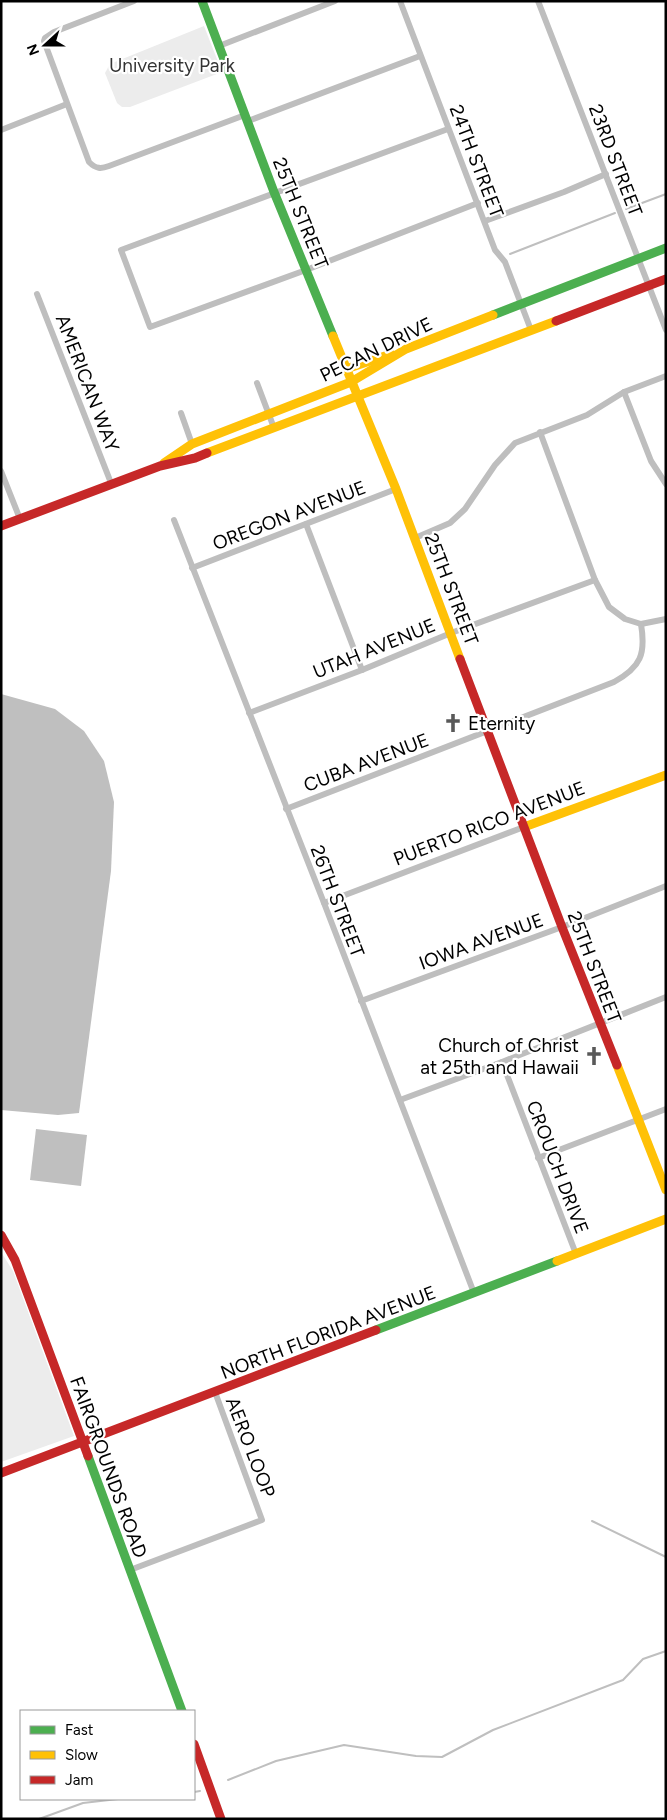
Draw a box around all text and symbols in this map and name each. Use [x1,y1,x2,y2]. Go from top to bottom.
north arrow [20,20,70,70]
text: N [23,41,43,58]
park label: University Park [109,54,236,77]
street label: 23RD STREET [584,101,648,220]
street label: 24TH STREET [444,102,509,221]
street label: 25TH STREET [268,154,333,273]
street label: AMERICAN WAY [51,311,124,455]
street label: PECAN DRIVE [316,312,436,387]
street label: OREGON AVENUE [209,476,369,555]
street label: 25TH STREET [420,530,484,649]
street label: UTAH AVENUE [310,613,439,683]
church icon: Eternity [442,712,464,734]
place label: Eternity [468,712,535,735]
street label: CUBA AVENUE [300,728,432,797]
street label: PUERTO RICO AVENUE [390,776,588,871]
street label: 26TH STREET [306,842,370,961]
street label: IOWA AVENUE [416,908,547,975]
street label: 25TH STREET [563,908,627,1027]
place label: Church of Christ at 25th and Hawaii [420,1034,579,1079]
church icon: Church of Christ at 25th and Hawaii [583,1045,605,1067]
street label: CROUCH DRIVE [522,1097,594,1237]
street label: NORTH FLORIDA AVENUE [217,1281,439,1384]
street label: FAIRGROUNDS ROAD [65,1373,152,1561]
street label: AERO LOOP [221,1394,280,1501]
legend [20,1710,195,1800]
text: Fast [65,1721,94,1739]
text: Slow [65,1746,98,1764]
text: Jam [65,1771,93,1789]

